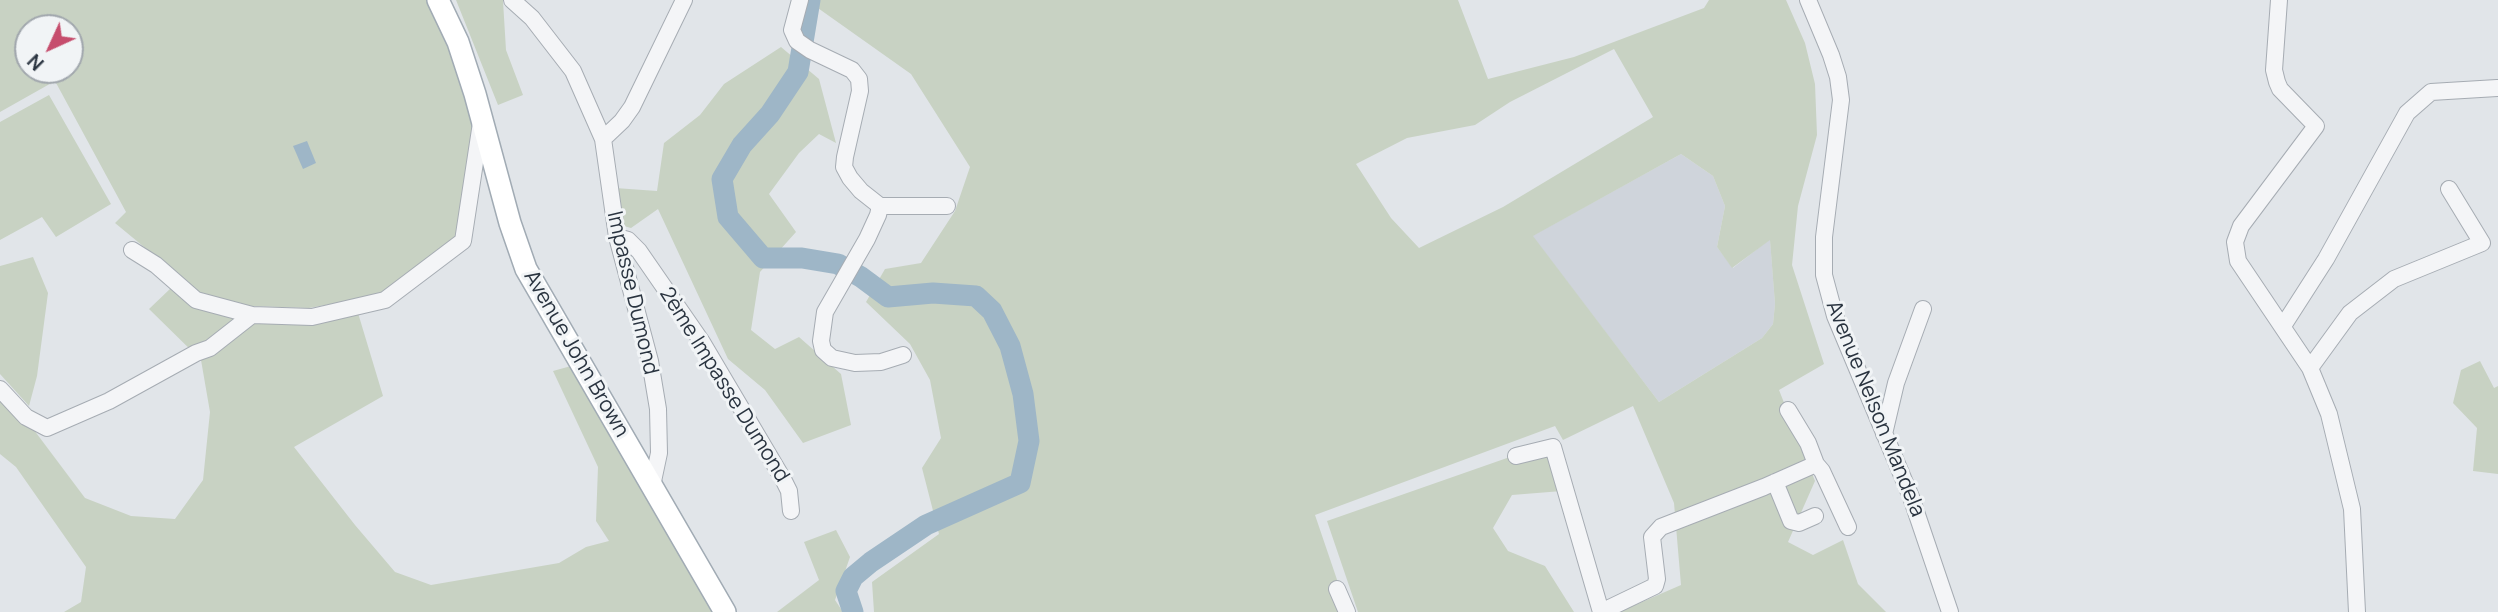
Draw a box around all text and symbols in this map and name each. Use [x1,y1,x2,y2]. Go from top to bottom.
north arrow [14,14,84,84]
text: N [22,48,50,76]
street label: Impasse Dumond [601,209,663,377]
street label: Avenue John Brown [518,266,634,442]
street label: 2ème Impasse Dumond [654,283,794,487]
street label: Avenue Nelson Mandela [1820,297,1930,521]

